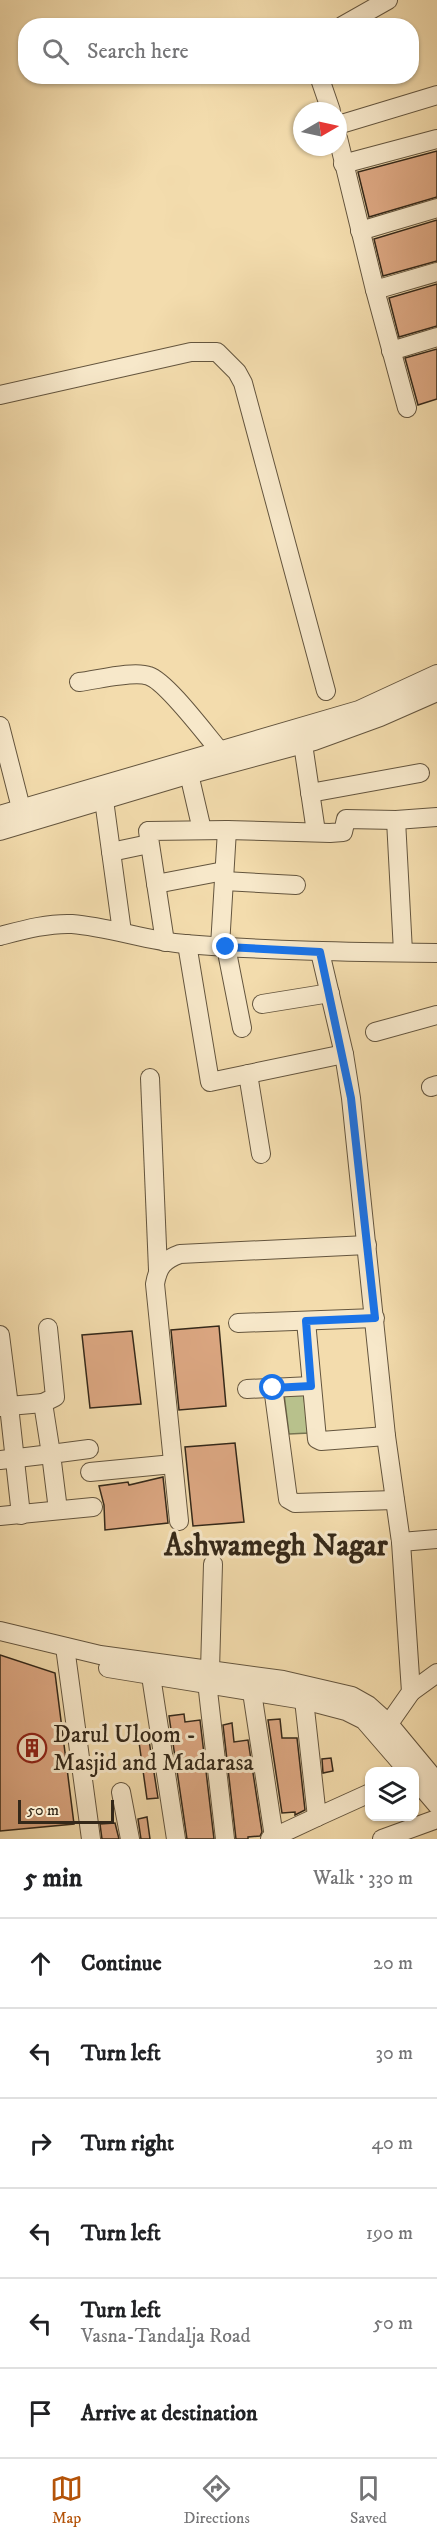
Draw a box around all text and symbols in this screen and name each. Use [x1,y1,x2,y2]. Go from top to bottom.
search box [18,18,419,84]
icon: search [39,35,72,68]
text: Search here [87,38,189,65]
north arrow [293,102,347,156]
route end [212,933,238,959]
route start [259,1374,285,1400]
district label: Ashwamegh Nagar [163,1528,389,1565]
place label: Darul Uloom - Masjid and Madarasa [53,1720,254,1778]
building icon: Darul Uloom - Masjid and Madarasa [16,1732,48,1764]
map controls [365,1767,419,1821]
button: layers [365,1767,419,1821]
scale bar [18,1797,114,1824]
text: 50 m [27,1800,59,1820]
text: 5 min [24,1862,82,1895]
text: Walk · 330 m [313,1866,413,1891]
icon: ahead [24,1947,57,1980]
text: Continue [81,1950,162,1977]
text: 20 m [373,1951,413,1976]
icon: left [24,2037,57,2070]
text: Turn left [81,2040,161,2067]
text: 30 m [375,2041,413,2066]
icon: right [24,2127,57,2160]
text: Turn right [81,2130,174,2157]
text: 40 m [371,2131,413,2156]
icon: left [24,2217,57,2250]
text: Turn left [81,2220,161,2247]
text: 190 m [366,2221,413,2246]
text: Turn left [81,2297,161,2324]
icon: left [24,2307,57,2340]
text: 50 m [373,2311,413,2336]
text: Vasna-Tandalja Road [81,2324,250,2349]
icon: arrive [24,2397,57,2430]
text: Arrive at destination [81,2400,258,2427]
tab: Map [50,2472,83,2528]
tab: Directions [183,2472,250,2528]
tab: Saved [350,2472,387,2528]

